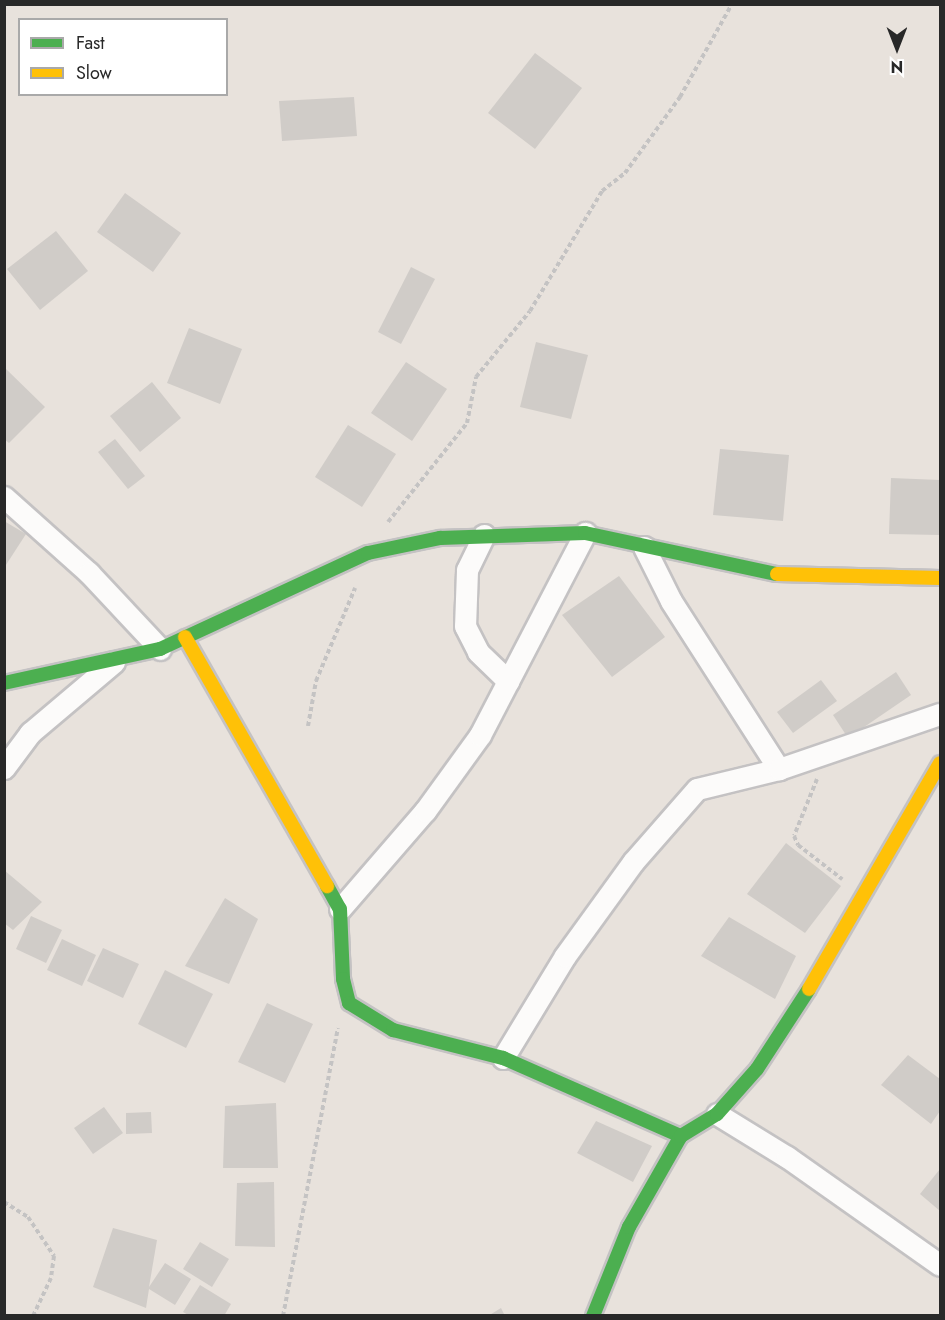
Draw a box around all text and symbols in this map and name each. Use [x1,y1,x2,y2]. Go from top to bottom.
legend [18,18,228,96]
north arrow [867,18,927,78]
text: Fast [76,30,105,56]
text: N [891,55,903,78]
text: Slow [76,60,112,86]

